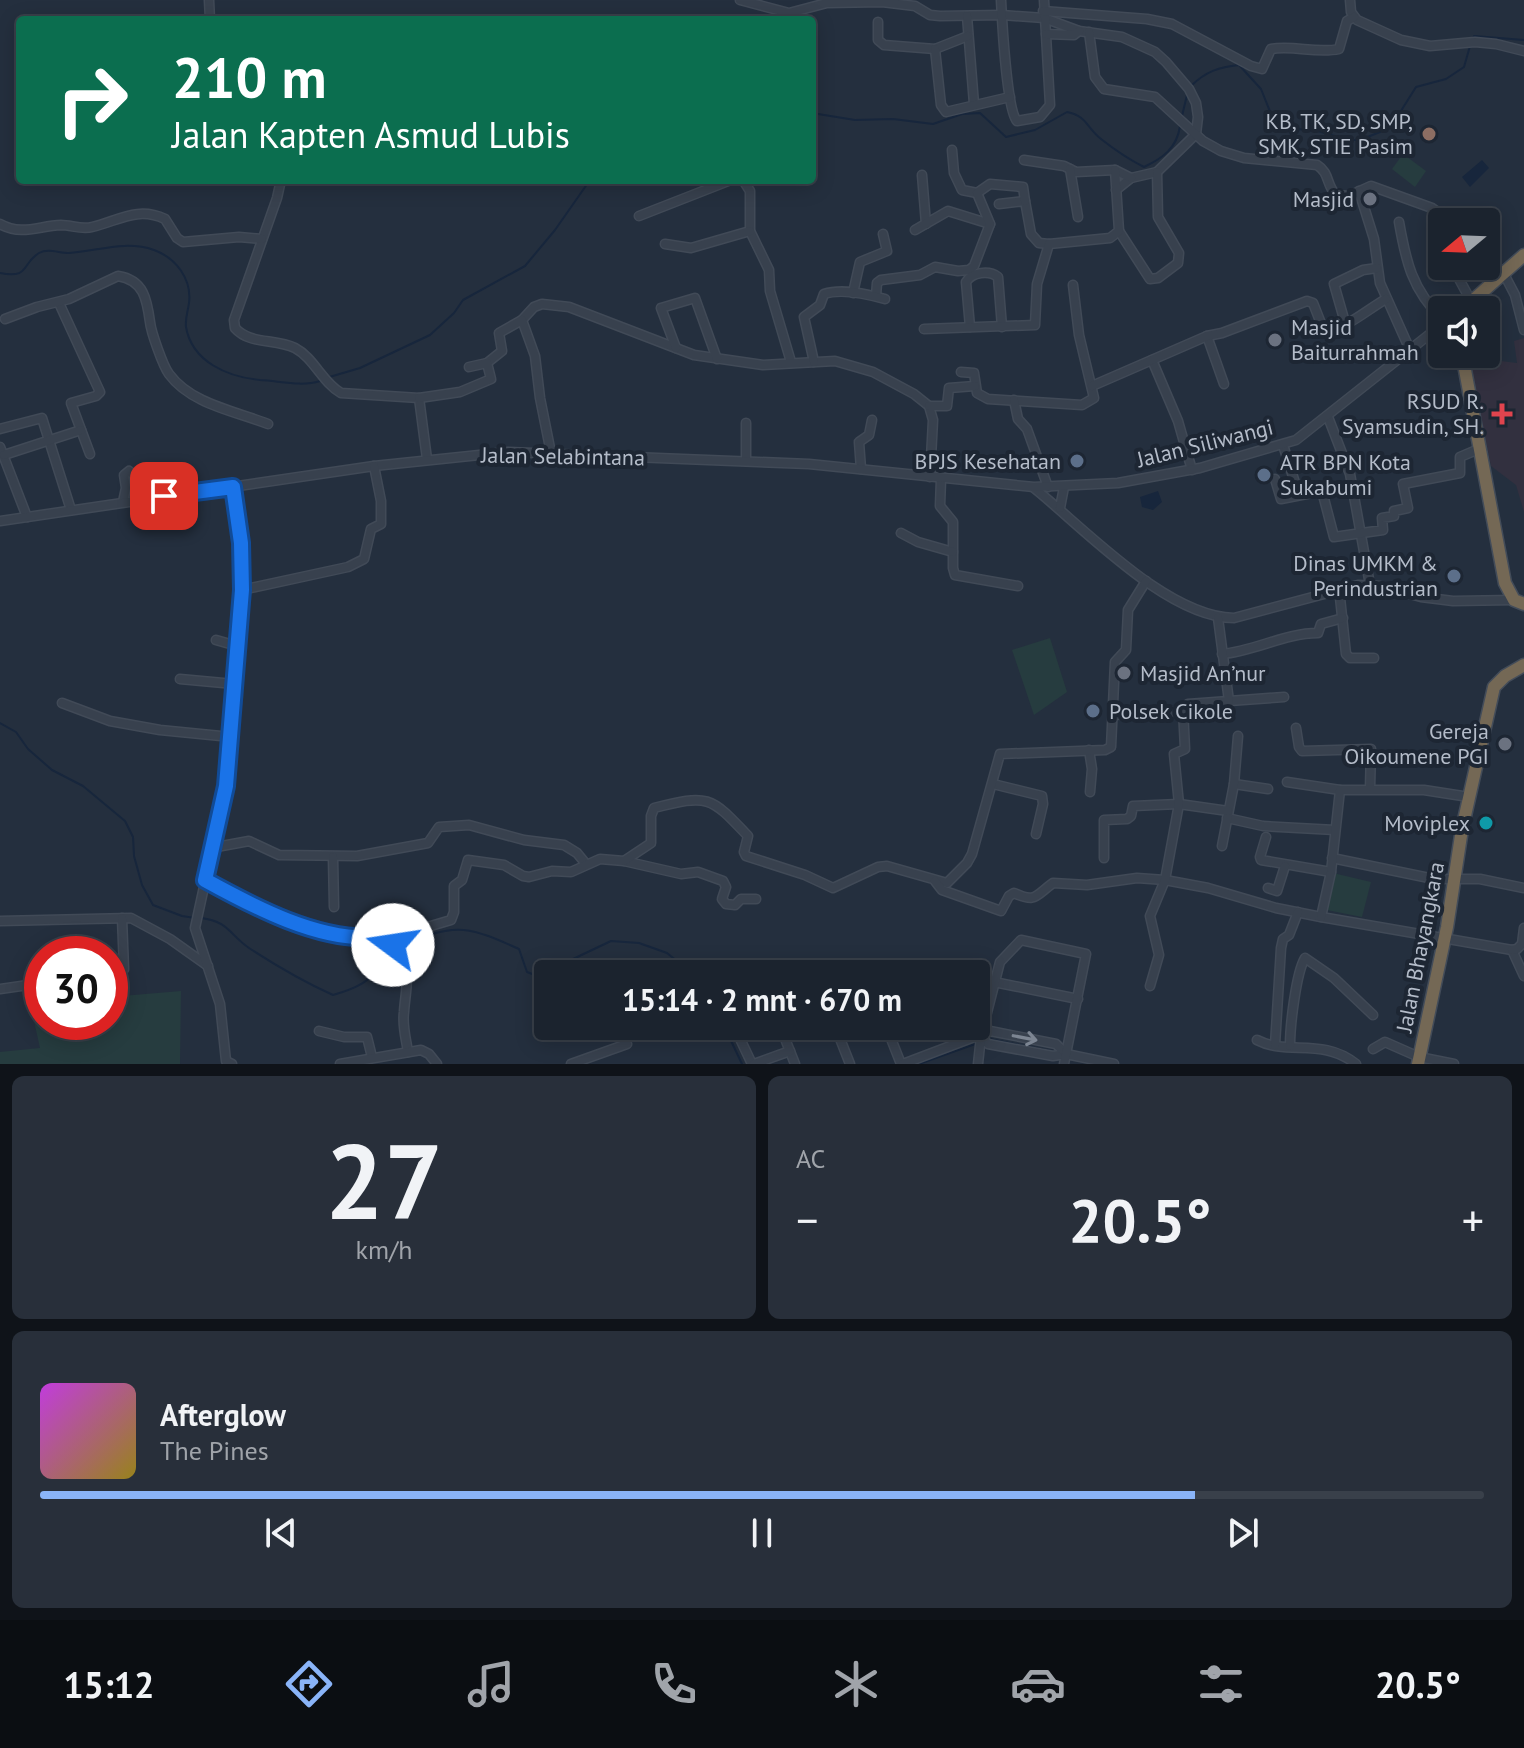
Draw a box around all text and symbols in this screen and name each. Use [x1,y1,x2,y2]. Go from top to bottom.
text: 210 m [172,41,327,113]
icon: right [40,48,144,152]
place label: KB, TK, SD, SMP, SMK, STIE Pasim [1258,107,1413,160]
text: Jalan Kapten Asmud Lubis [172,111,570,158]
marker: KB, TK, SD, SMP, SMK, STIE Pasim [1420,125,1438,143]
place label: Masjid [1293,185,1354,213]
marker: Masjid [1361,190,1379,208]
north arrow [1428,208,1500,280]
map controls [1428,208,1500,368]
button: sound [1428,296,1500,368]
place label: Masjid Baiturrahmah [1291,313,1419,366]
marker: Masjid Baiturrahmah [1266,331,1284,349]
place label: RSUD R. Syamsudin, SH. [1342,387,1484,440]
marker: RSUD R. Syamsudin, SH. [1491,403,1513,425]
street label: Jalan Siliwangi [1133,413,1276,474]
street label: Jalan Selabintana [480,441,645,471]
place label: BPJS Kesehatan [915,447,1061,475]
place label: ATR BPN Kota Sukabumi [1280,448,1411,501]
marker: BPJS Kesehatan [1068,452,1086,470]
pin [130,462,198,530]
marker: ATR BPN Kota Sukabumi [1255,466,1273,484]
icon: arrive [142,474,186,518]
place label: Dinas UMKM & Perindustrian [1293,549,1438,602]
marker: Dinas UMKM & Perindustrian [1445,567,1463,585]
place label: Masjid An’nur [1140,659,1266,687]
marker: Masjid An’nur [1115,664,1133,682]
place label: Polsek Cikole [1109,697,1233,725]
marker: Polsek Cikole [1084,702,1102,720]
place label: Gereja Oikoumene PGI [1344,717,1489,770]
marker: Gereja Oikoumene PGI [1496,735,1514,753]
place label: Moviplex [1384,809,1470,837]
marker: Moviplex [1477,814,1495,832]
street label: Jalan Bhayangkara [1390,859,1450,1036]
position arrow [351,903,435,987]
speed limit sign: 30 [24,936,128,1040]
text: 15:14 · 2 mnt · 670 m [622,980,902,1019]
one-way arrow [1012,1031,1037,1046]
text: 27 [325,1113,443,1248]
text: AC [796,1142,825,1175]
text: 20.5° [1068,1181,1212,1259]
text: − [796,1191,818,1248]
text: + [1462,1191,1484,1248]
text: km/h [356,1233,413,1266]
text: Afterglow [160,1395,286,1434]
text: The Pines [160,1434,269,1467]
icon: previous [259,1511,303,1555]
icon: pause [740,1511,784,1555]
icon: next [1221,1511,1265,1555]
icon: directions [281,1656,337,1712]
icon: music [463,1656,519,1712]
icon: phone [646,1656,702,1712]
icon: climate [828,1656,884,1712]
icon: car [1010,1656,1066,1712]
icon: filters [1193,1656,1249,1712]
text: 15:12 [63,1661,155,1708]
text: 20.5° [1375,1661,1461,1708]

